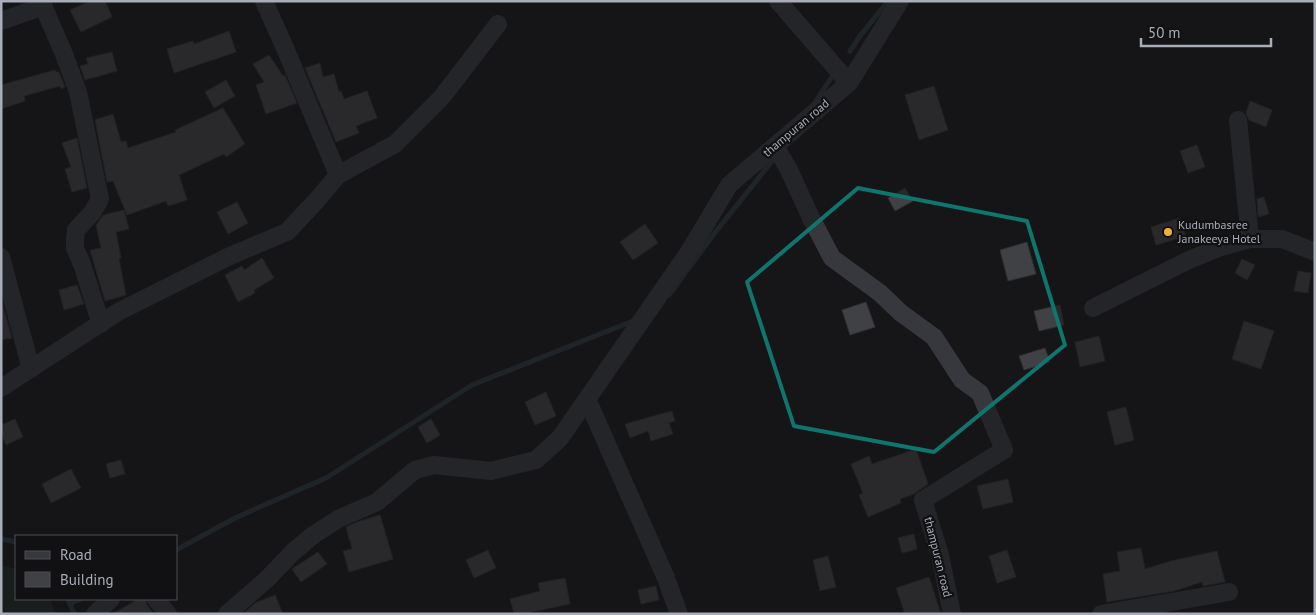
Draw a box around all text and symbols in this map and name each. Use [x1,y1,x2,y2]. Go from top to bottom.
scale bar [1141,15,1271,47]
text: 50 m [1148,23,1181,42]
street label: thampuran road [759,96,832,160]
place label: Kudumbasree Janakeeya Hotel [1177,217,1261,246]
marker: Kudumbasree Janakeeya Hotel [1162,226,1174,238]
street label: thampuran road [921,515,956,598]
legend [15,535,178,600]
text: Road [60,545,92,564]
text: Building [60,570,114,589]

